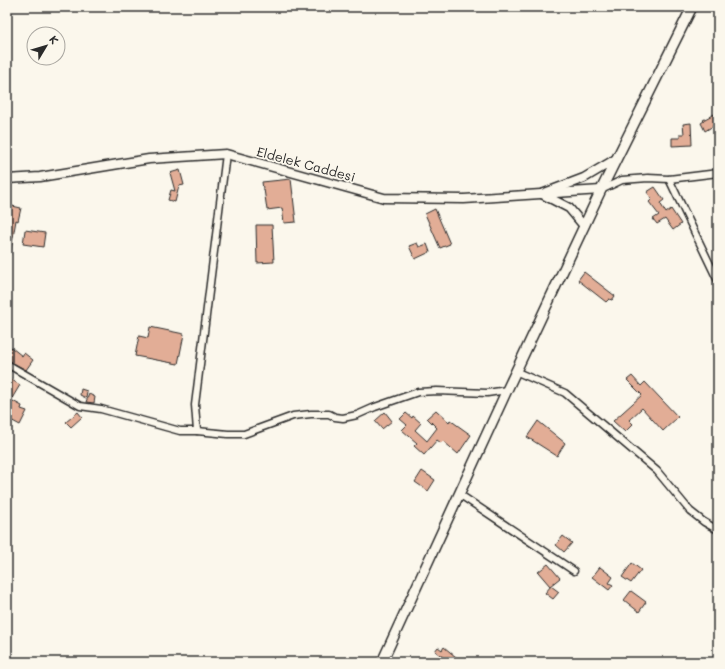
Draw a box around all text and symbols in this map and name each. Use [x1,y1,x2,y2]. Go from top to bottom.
north arrow [26,26,66,66]
text: K [46,32,62,47]
street label: Eldelek Caddesi [255,142,357,185]

